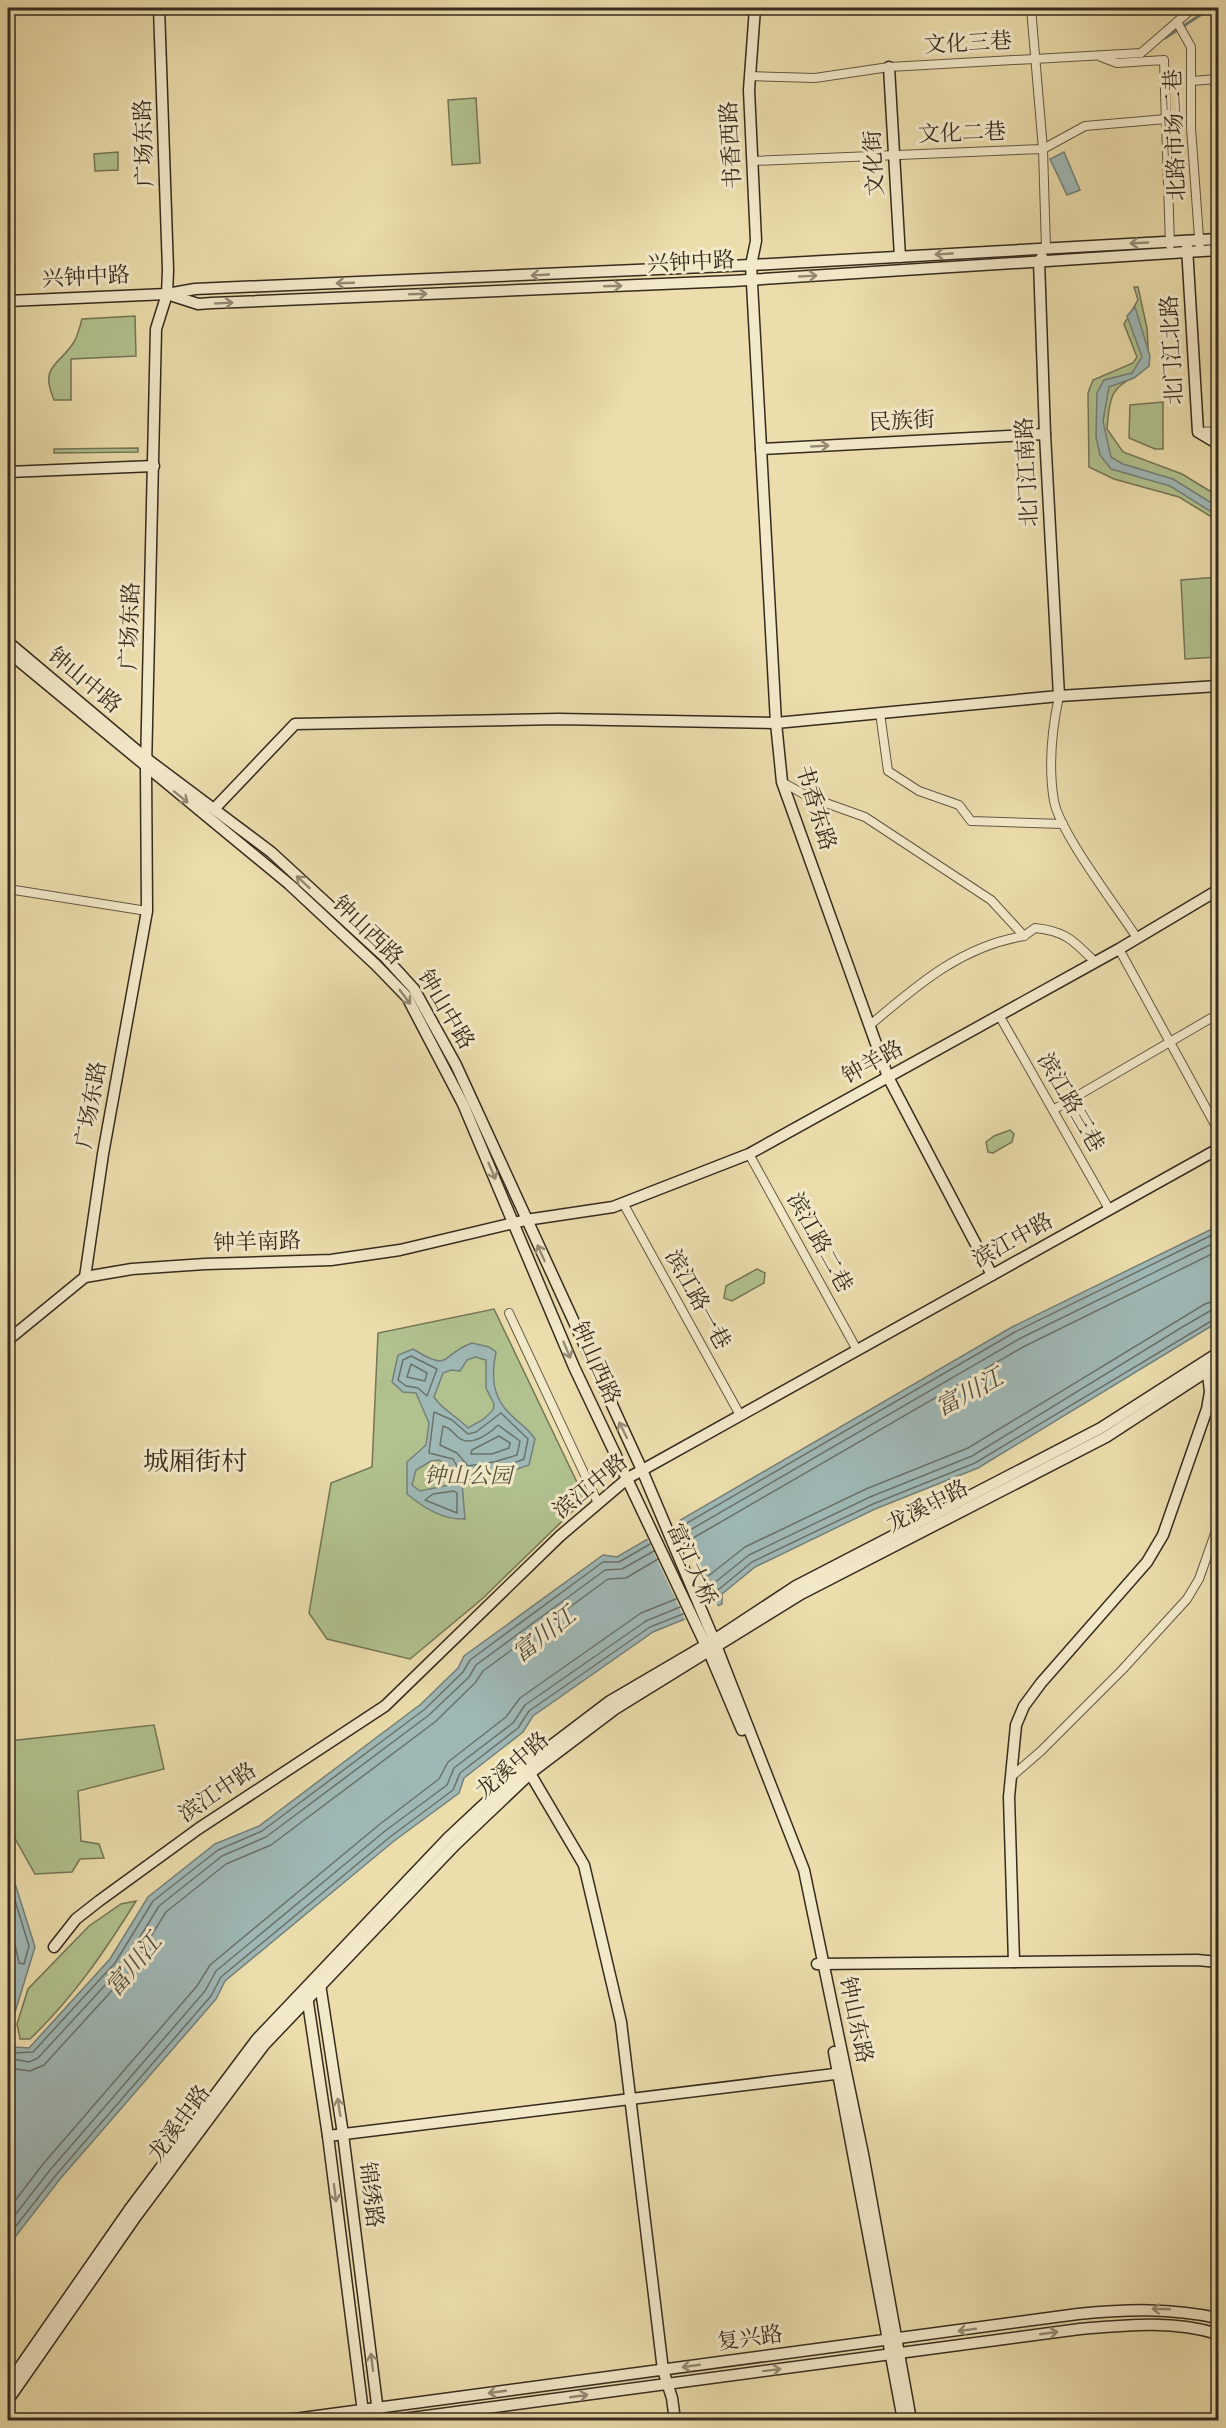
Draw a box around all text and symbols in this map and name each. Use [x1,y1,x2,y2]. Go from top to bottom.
street label: 文化三巷 [923,29,1013,57]
street label: 北路市场二巷 [1161,69,1189,201]
street label: 广场东路 [130,99,158,187]
street label: 书香西路 [717,100,745,190]
street label: 文化二巷 [918,119,1006,147]
street label: 文化街 [860,129,888,197]
one-way arrow [1130,238,1150,249]
street label: 兴钟中路 [646,248,736,276]
one-way arrow [935,249,955,260]
street label: 兴钟中路 [41,263,131,291]
one-way arrow [530,269,550,280]
one-way arrow [797,270,817,281]
one-way arrow [336,278,356,289]
one-way arrow [603,281,623,292]
one-way arrow [408,289,428,300]
street label: 北门江北路 [1157,294,1187,406]
one-way arrow [213,297,233,308]
street label: 民族街 [868,407,936,435]
street label: 北门江南路 [1012,416,1042,528]
one-way arrow [809,440,829,451]
street label: 广场东路 [116,582,144,670]
street label: 钟山中路 [43,643,126,718]
street label: 书香东路 [792,762,840,853]
one-way arrow [173,791,189,804]
one-way arrow [296,875,311,889]
street label: 钟山西路 [328,891,408,969]
street label: 钟山中路 [413,966,479,1053]
one-way arrow [398,988,411,1004]
street label: 钟羊路 [838,1036,907,1089]
street label: 滨江路三巷 [1033,1049,1109,1156]
street label: 广场东路 [72,1059,110,1150]
one-way arrow [487,1161,498,1179]
street label: 滨江路二巷 [783,1189,857,1296]
street label: 滨江中路 [968,1208,1057,1272]
street label: 钟羊南路 [213,1228,301,1256]
one-way arrow [535,1244,546,1262]
street label: 滨江路一巷 [661,1246,735,1353]
street label: 钟山西路 [567,1318,625,1408]
one-way arrow [562,1341,573,1359]
water label: 富川江 [931,1362,1010,1421]
one-way arrow [617,1421,629,1439]
district label: 城厢街村 [143,1448,247,1476]
street label: 滨江中路 [549,1449,632,1523]
park label: 钟山公园 [424,1464,515,1488]
street label: 龙溪中路 [883,1475,972,1537]
street label: 富江大桥 [662,1520,721,1610]
water label: 富川江 [507,1600,583,1668]
street label: 龙溪中路 [471,1727,553,1803]
street label: 滨江中路 [174,1758,261,1827]
water label: 富川江 [100,1926,169,2001]
street label: 钟山东路 [835,1974,877,2065]
street label: 龙溪中路 [144,2081,215,2166]
one-way arrow [333,2097,344,2117]
street label: 锦绣路 [355,2161,387,2229]
one-way arrow [330,2182,341,2202]
one-way arrow [1151,2304,1171,2315]
street label: 复兴路 [716,2322,784,2354]
one-way arrow [958,2324,978,2335]
one-way arrow [1038,2328,1058,2339]
one-way arrow [366,2353,377,2373]
one-way arrow [681,2361,701,2372]
one-way arrow [762,2365,782,2376]
one-way arrow [488,2387,508,2398]
one-way arrow [568,2390,588,2401]

